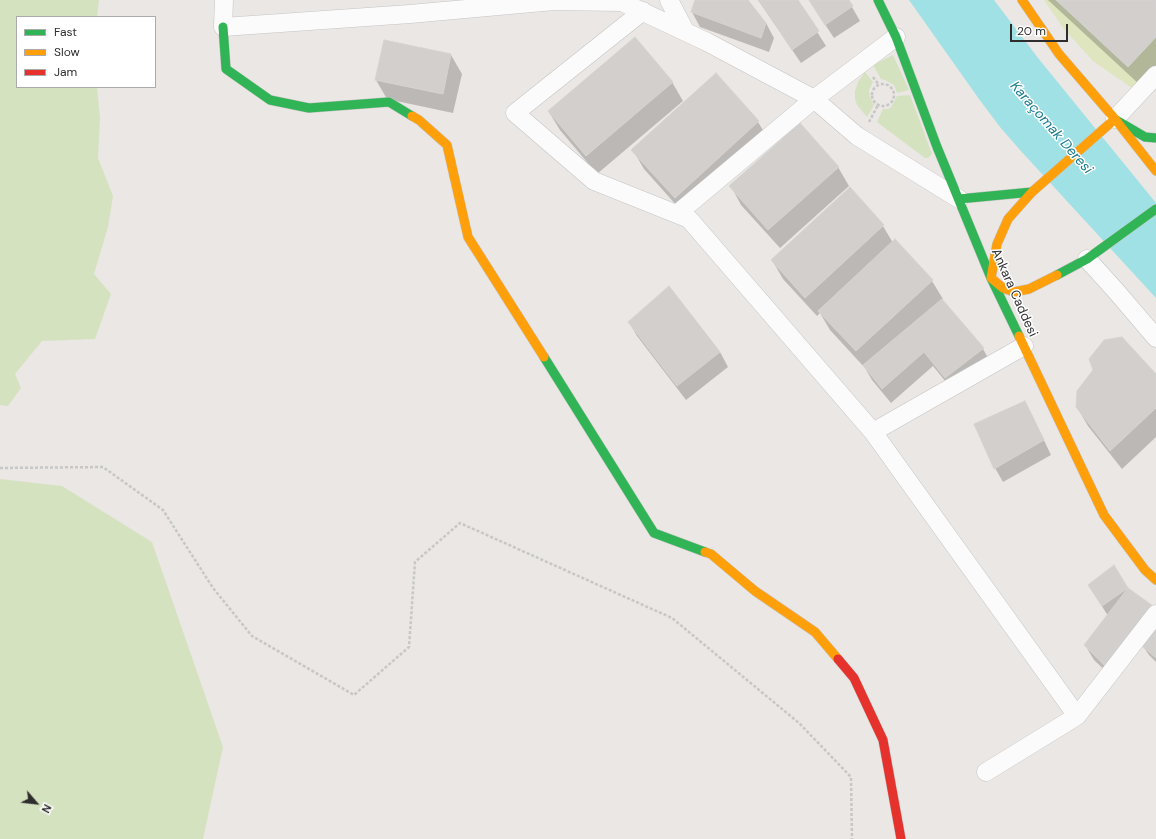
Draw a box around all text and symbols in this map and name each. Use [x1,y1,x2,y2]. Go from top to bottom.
legend [16,16,156,88]
scale bar [1012,16,1070,42]
text: 20 m [1017,23,1046,39]
text: Fast [54,24,77,40]
text: Slow [54,44,80,60]
text: Jam [54,64,77,80]
water label: Karaçomak Deresi [1006,78,1096,178]
street label: Ankara Caddesi [988,247,1040,339]
north arrow [16,783,56,823]
text: N [39,802,55,815]

